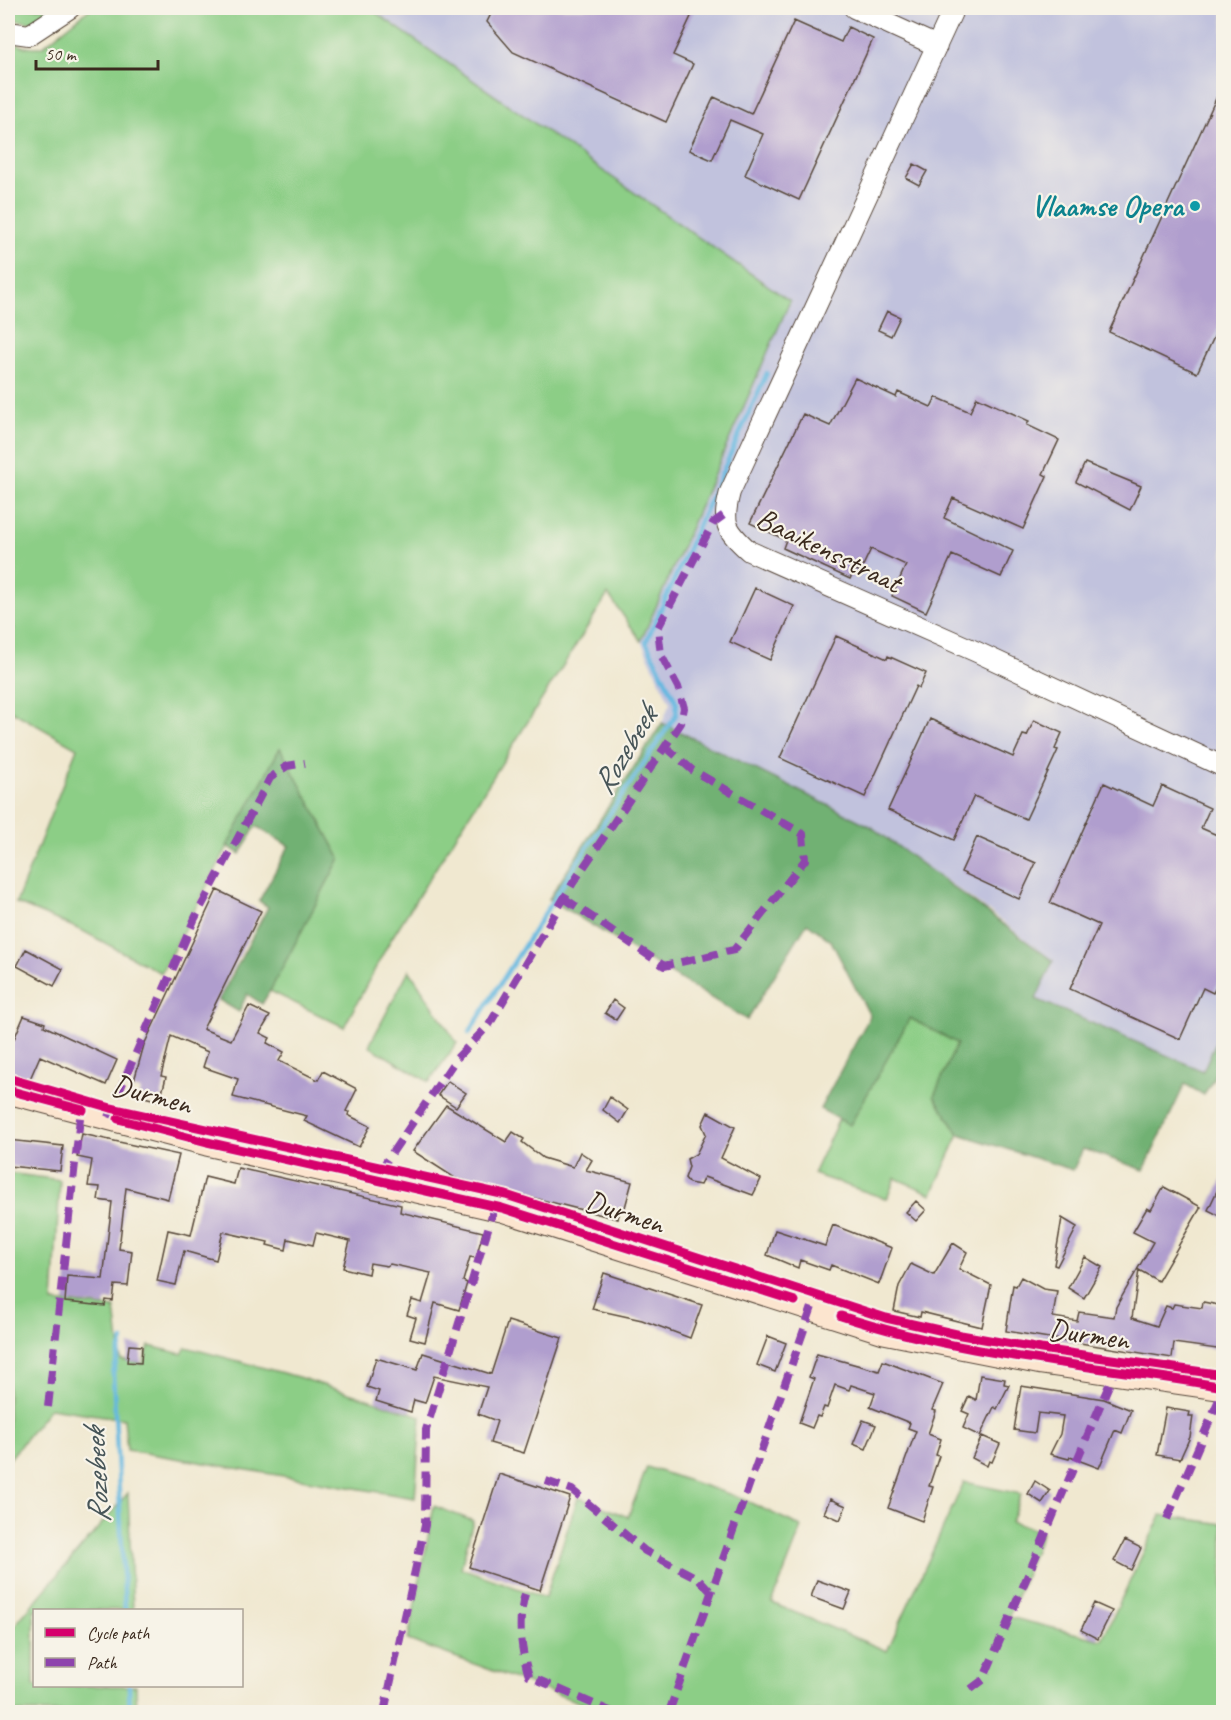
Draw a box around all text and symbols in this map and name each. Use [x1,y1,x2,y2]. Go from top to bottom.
scale bar [36,33,158,71]
text: 50 m [45,43,78,65]
place label: Vlaamse Opera [1031,187,1186,225]
marker: Vlaamse Opera [1188,199,1202,213]
street label: Baaikensstraat [750,499,910,603]
water label: Rozebeek [582,694,670,802]
street label: Durmen [108,1065,197,1123]
street label: Durmen [581,1181,671,1243]
street label: Durmen [1046,1310,1133,1359]
water label: Rozebeek [73,1421,119,1525]
legend [33,1609,243,1687]
text: Cycle path [87,1622,150,1644]
text: Path [87,1652,117,1674]

